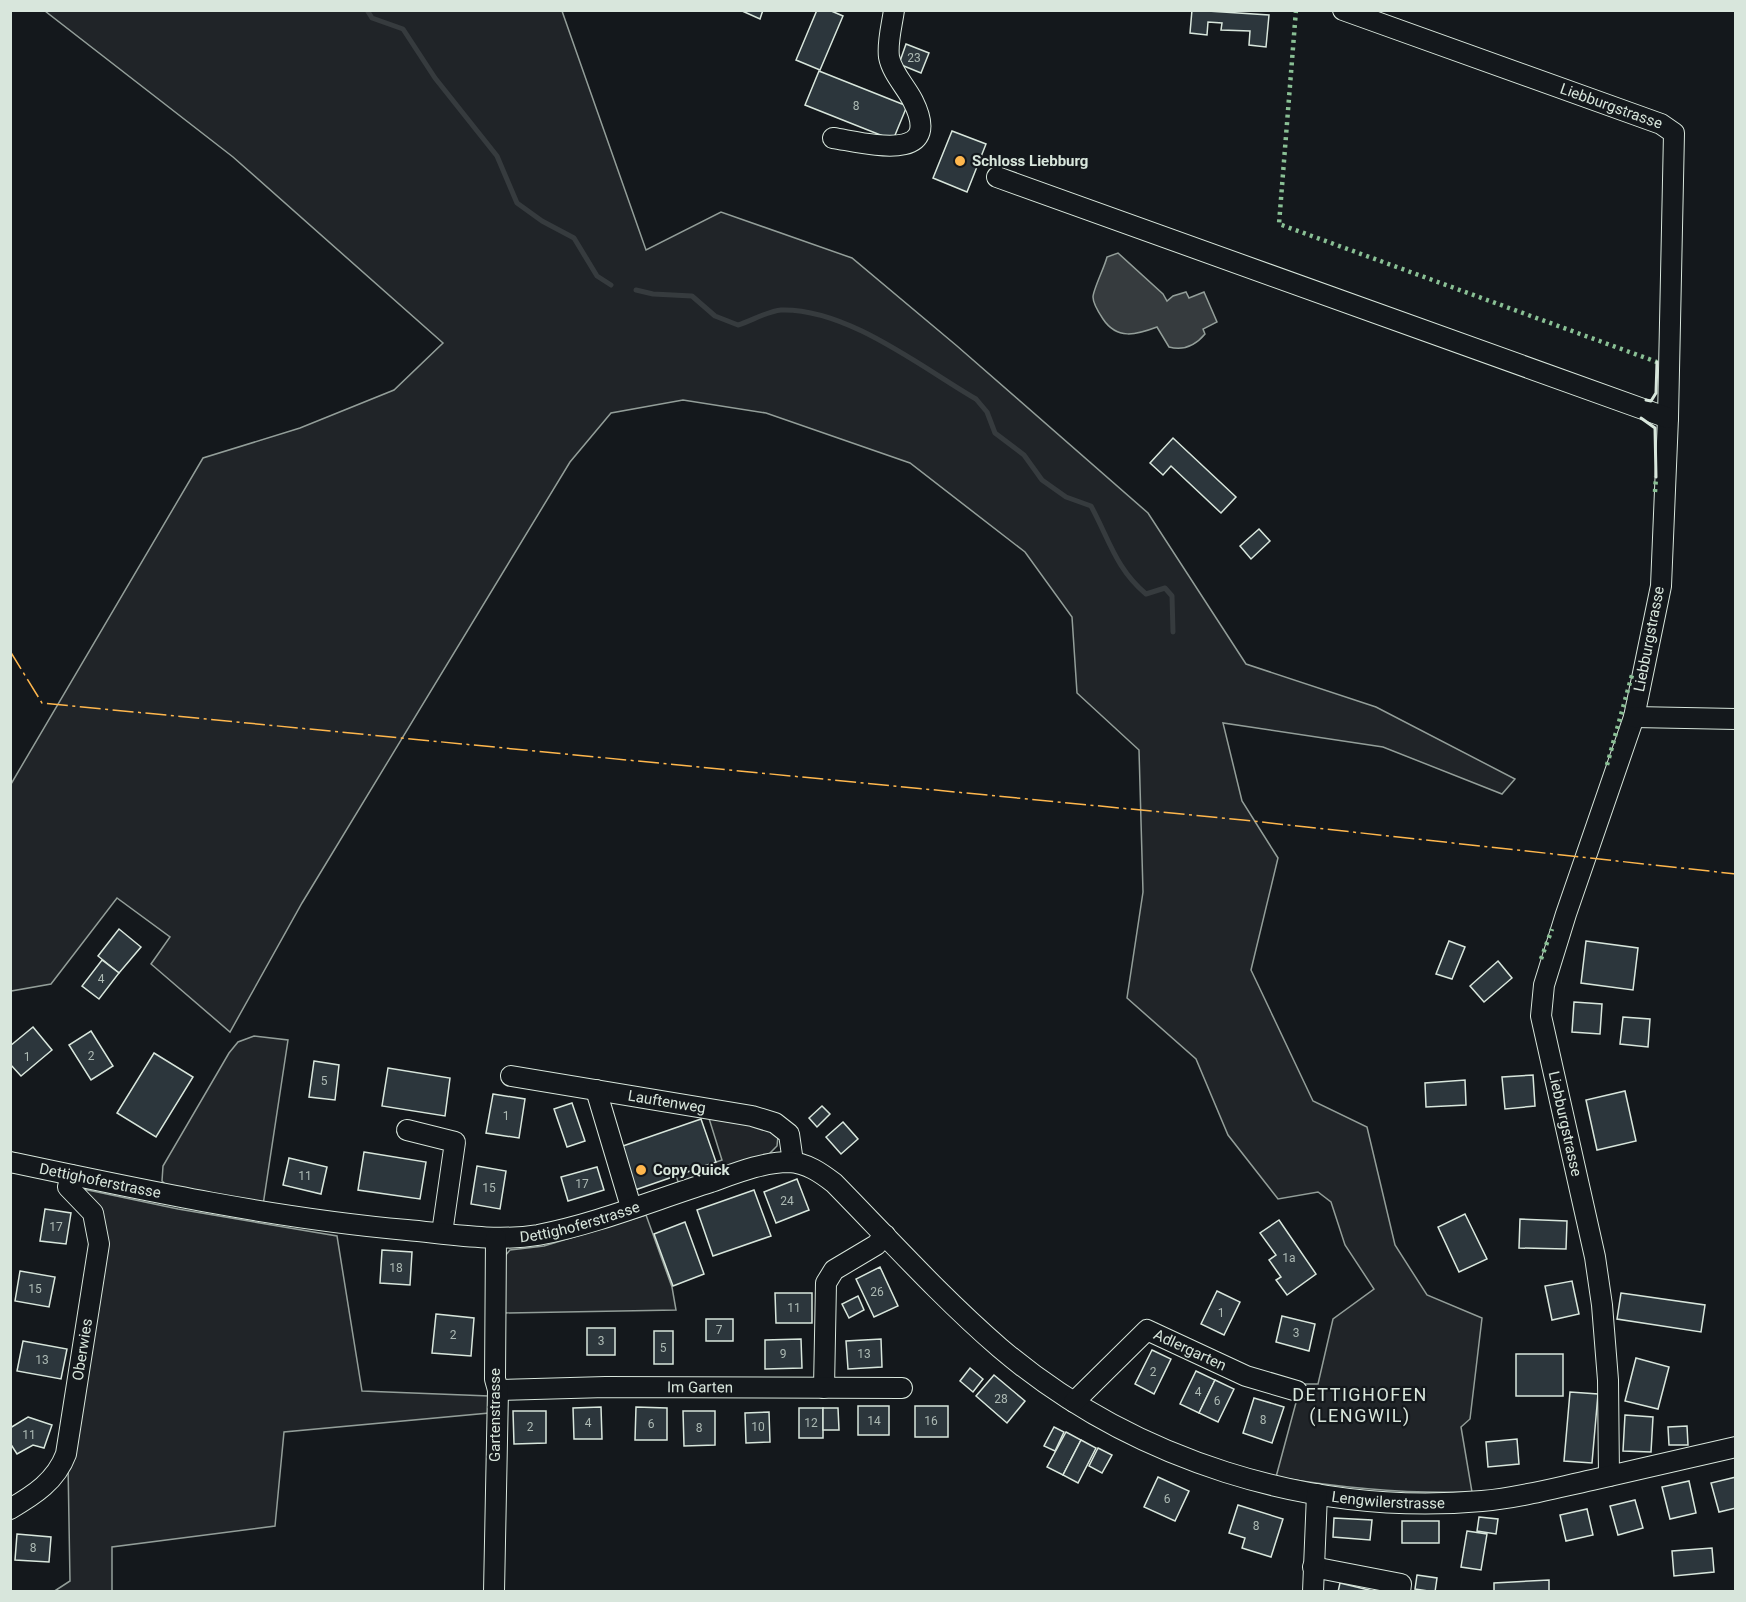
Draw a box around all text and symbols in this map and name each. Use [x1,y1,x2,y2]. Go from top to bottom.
house number: 23 [907,51,921,65]
street label: Liebburgstrasse [1558,80,1665,133]
house number: 8 [853,99,860,113]
place label: Schloss Liebburg [972,152,1088,170]
marker: Schloss Liebburg [953,154,967,168]
street label: Liebburgstrasse [1630,585,1668,693]
house number: 4 [98,972,105,986]
house number: 2 [88,1049,95,1063]
house number: 1 [24,1050,30,1064]
street label: Liebburgstrasse [1545,1069,1586,1178]
house number: 5 [321,1074,328,1088]
street label: Lauftenweg [627,1087,707,1117]
house number: 1 [503,1109,509,1123]
street label: Dettighoferstrasse [38,1159,163,1202]
place label: Copy Quick [653,1161,730,1179]
marker: Copy Quick [634,1163,648,1177]
house number: 11 [298,1169,312,1183]
house number: 17 [575,1177,589,1191]
house number: 15 [482,1181,496,1195]
house number: 24 [780,1194,794,1208]
street label: Dettighoferstrasse [519,1198,642,1246]
house number: 17 [49,1220,63,1234]
house number: 1a [1282,1251,1296,1265]
house number: 18 [389,1261,403,1275]
house number: 15 [28,1282,42,1296]
house number: 26 [870,1285,884,1299]
house number: 11 [787,1301,801,1315]
house number: 1 [1218,1306,1224,1320]
street label: Oberwies [69,1317,96,1382]
house number: 7 [716,1323,723,1337]
street label: Adlergarten [1151,1325,1229,1375]
house number: 3 [1293,1326,1299,1340]
house number: 2 [450,1328,457,1342]
house number: 3 [598,1334,604,1348]
house number: 5 [660,1341,667,1355]
house number: 9 [780,1347,786,1361]
house number: 13 [857,1347,871,1361]
house number: 13 [35,1353,49,1367]
house number: 2 [1150,1365,1157,1379]
street label: Gartenstrasse [486,1368,504,1462]
street label: Im Garten [667,1378,733,1396]
district label: DETTIGHOFEN (LENGWIL) [1292,1384,1428,1427]
house number: 4 [1195,1385,1202,1399]
house number: 28 [994,1392,1008,1406]
house number: 6 [1214,1394,1221,1408]
house number: 8 [1260,1413,1267,1427]
house number: 14 [867,1414,881,1428]
house number: 16 [924,1414,938,1428]
house number: 4 [585,1416,592,1430]
house number: 12 [804,1416,818,1430]
house number: 6 [648,1417,655,1431]
house number: 2 [527,1420,534,1434]
house number: 10 [751,1420,765,1434]
house number: 8 [696,1421,703,1435]
house number: 11 [22,1428,36,1442]
street label: Lengwilerstrasse [1330,1488,1445,1512]
house number: 6 [1164,1492,1171,1506]
house number: 8 [1253,1519,1260,1533]
house number: 8 [30,1541,37,1555]

